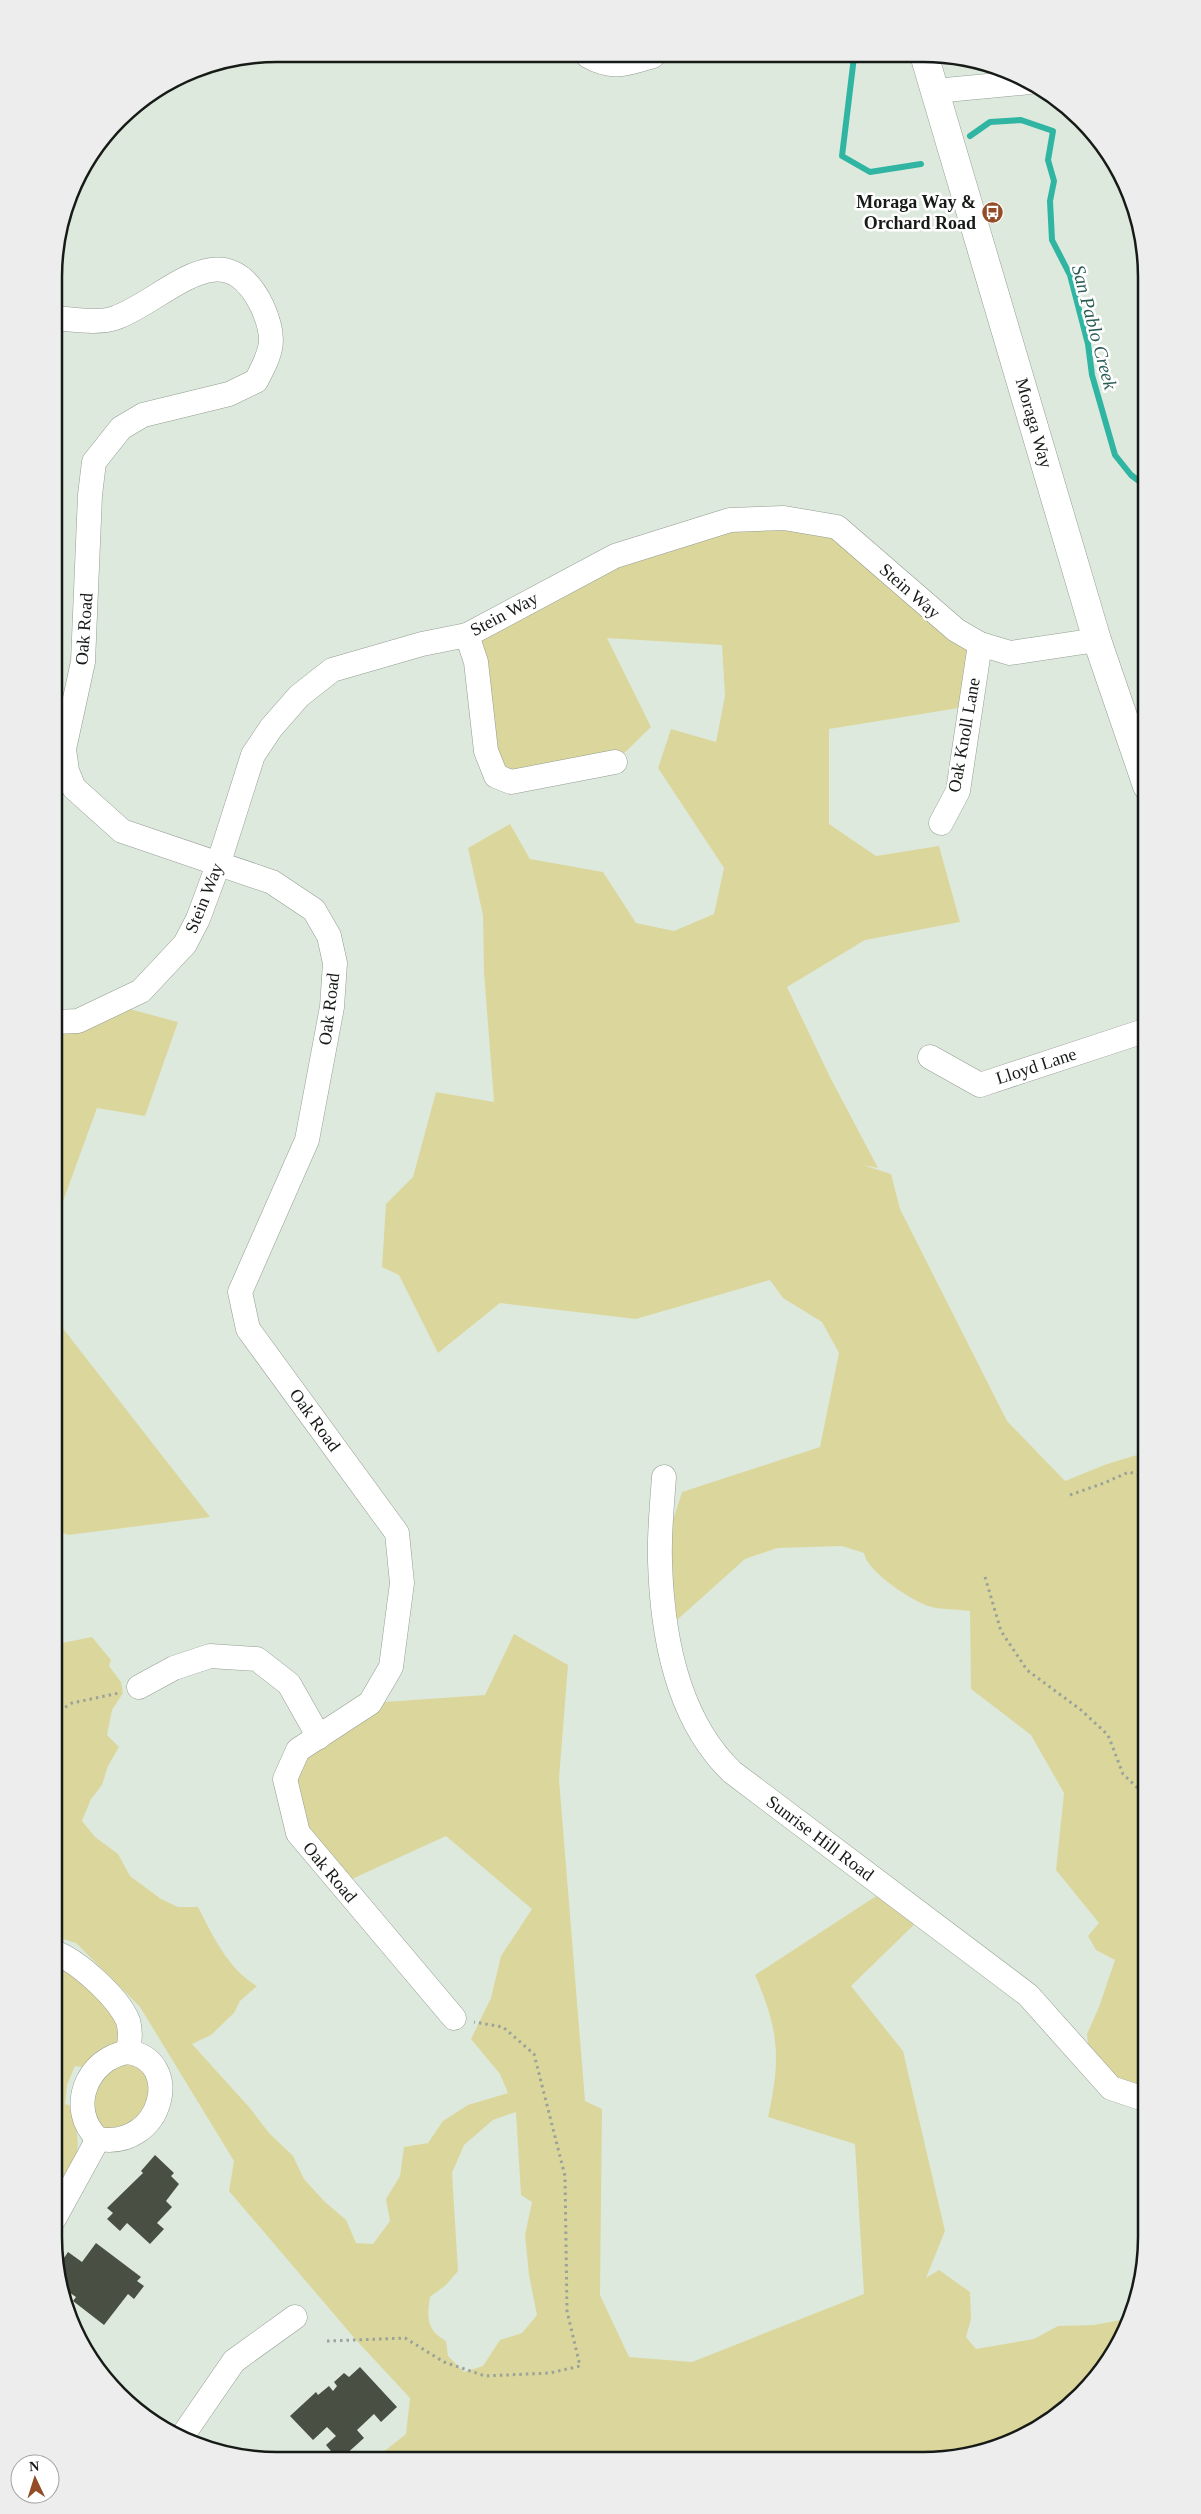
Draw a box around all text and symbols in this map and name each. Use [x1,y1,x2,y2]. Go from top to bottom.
place label: Moraga Way & Orchard Road [856,192,976,233]
bus stop icon: Moraga Way & Orchard Road [980,200,1004,224]
water label: San Pablo Creek [1068,263,1121,392]
street label: Moraga Way [1012,376,1056,470]
street label: Stein Way [876,559,944,623]
street label: Stein Way [467,588,541,640]
street label: Oak Road [71,592,97,666]
street label: Oak Knoll Lane [944,676,984,794]
street label: Stein Way [181,860,227,936]
street label: Oak Road [315,972,343,1046]
street label: Lloyd Lane [993,1044,1079,1088]
street label: Oak Road [286,1385,344,1455]
street label: Sunrise Hill Road [762,1791,878,1885]
street label: Oak Road [299,1838,361,1906]
north arrow [10,2454,60,2504]
text: N [29,2459,40,2474]

